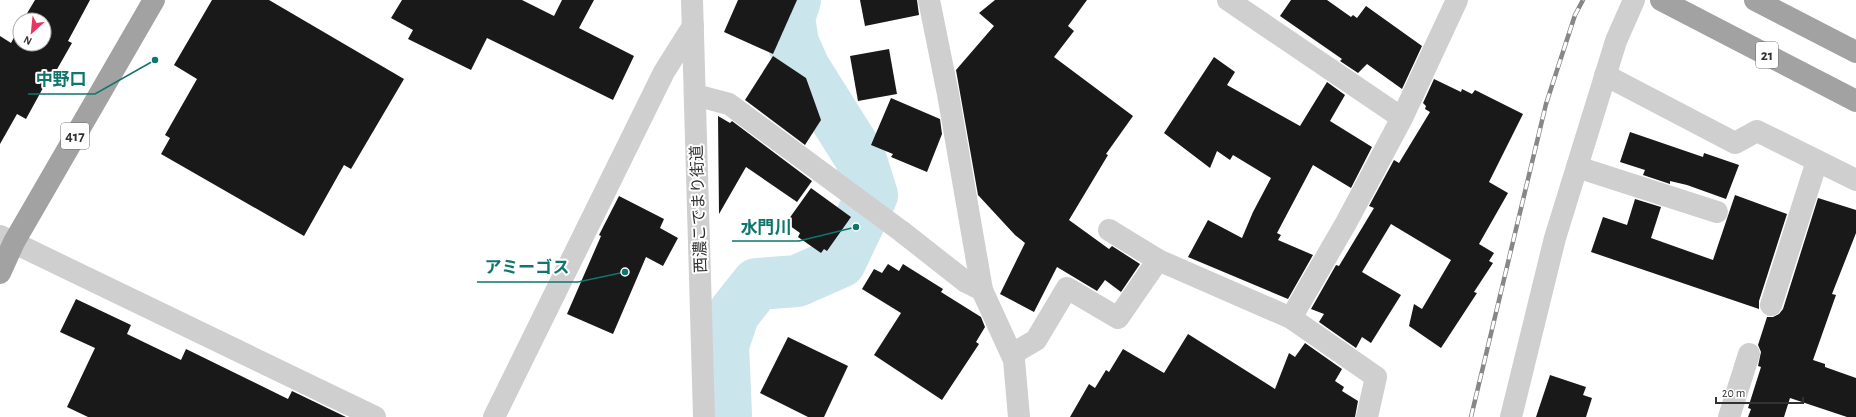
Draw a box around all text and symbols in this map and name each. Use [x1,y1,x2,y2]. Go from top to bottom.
north arrow [12,12,52,52]
text: N [22,34,34,47]
road number: 21 [1756,42,1778,68]
callout: 中野口 [28,65,95,94]
text: 中野口 [36,70,87,88]
road number: 417 [61,123,89,149]
street label: 西濃こでまり街道 [688,145,709,273]
callout: 水門川 [732,212,799,241]
text: 水門川 [741,218,792,236]
callout: アミーゴス [477,253,578,282]
text: アミーゴス [485,258,570,276]
scale bar [1716,379,1803,405]
text: 20 m [1722,387,1745,399]

